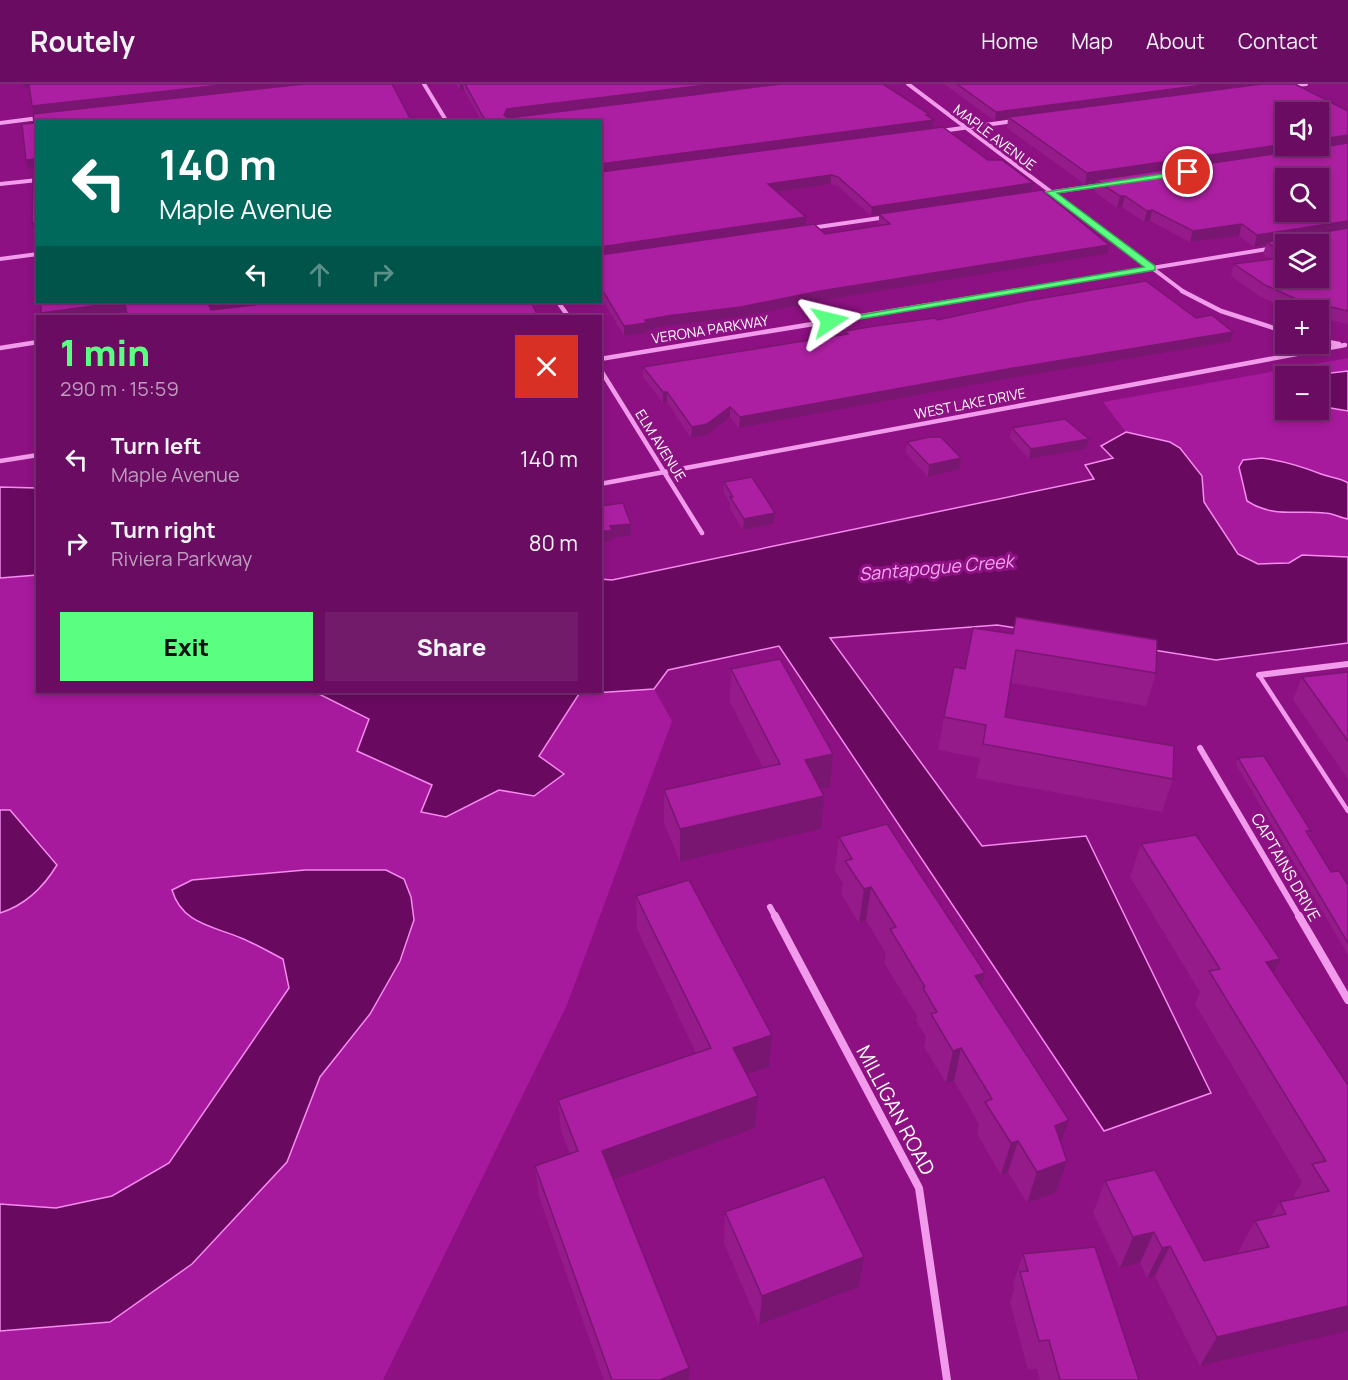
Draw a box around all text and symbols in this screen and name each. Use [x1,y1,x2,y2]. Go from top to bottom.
text: Routely [30,22,135,60]
text: Home [981,27,1038,55]
text: Map [1071,27,1113,55]
text: About [1146,27,1205,55]
text: Contact [1238,27,1318,55]
street label: MAPLE AVENUE [950,100,1040,174]
map controls [1275,102,1329,420]
button: sound [1275,102,1329,156]
text: 140 m [159,135,277,193]
icon: left [60,144,138,222]
pin [1162,146,1213,197]
icon: arrive [1171,155,1204,188]
button: search [1275,168,1329,222]
text: Maple Avenue [159,190,333,227]
button: layers [1275,234,1329,288]
icon: left [240,258,273,291]
icon: ahead [303,258,336,291]
icon: right [366,258,399,291]
position arrow [798,289,862,353]
button: + [1275,300,1329,354]
street label: VERONA PARKWAY [650,310,770,348]
text: 1 min [60,328,150,377]
button: close [515,335,578,398]
button: − [1275,366,1329,420]
text: 290 m · 15:59 [60,375,179,402]
street label: WEST LAKE DRIVE [913,383,1027,423]
street label: ELM AVENUE [631,405,691,485]
text: Turn left [111,431,201,461]
icon: left [60,443,93,476]
text: 140 m [520,444,578,474]
text: Maple Avenue [111,461,240,488]
text: Turn right [111,515,216,545]
icon: right [60,527,93,560]
text: 80 m [529,528,578,558]
text: Riviera Parkway [111,545,252,572]
water label: Santapogue Creek [858,548,1017,586]
button: Exit [60,612,313,681]
button: Share [325,612,578,681]
street label: CAPTAINS DRIVE [1246,809,1326,925]
street label: MILLIGAN ROAD [850,1040,942,1180]

